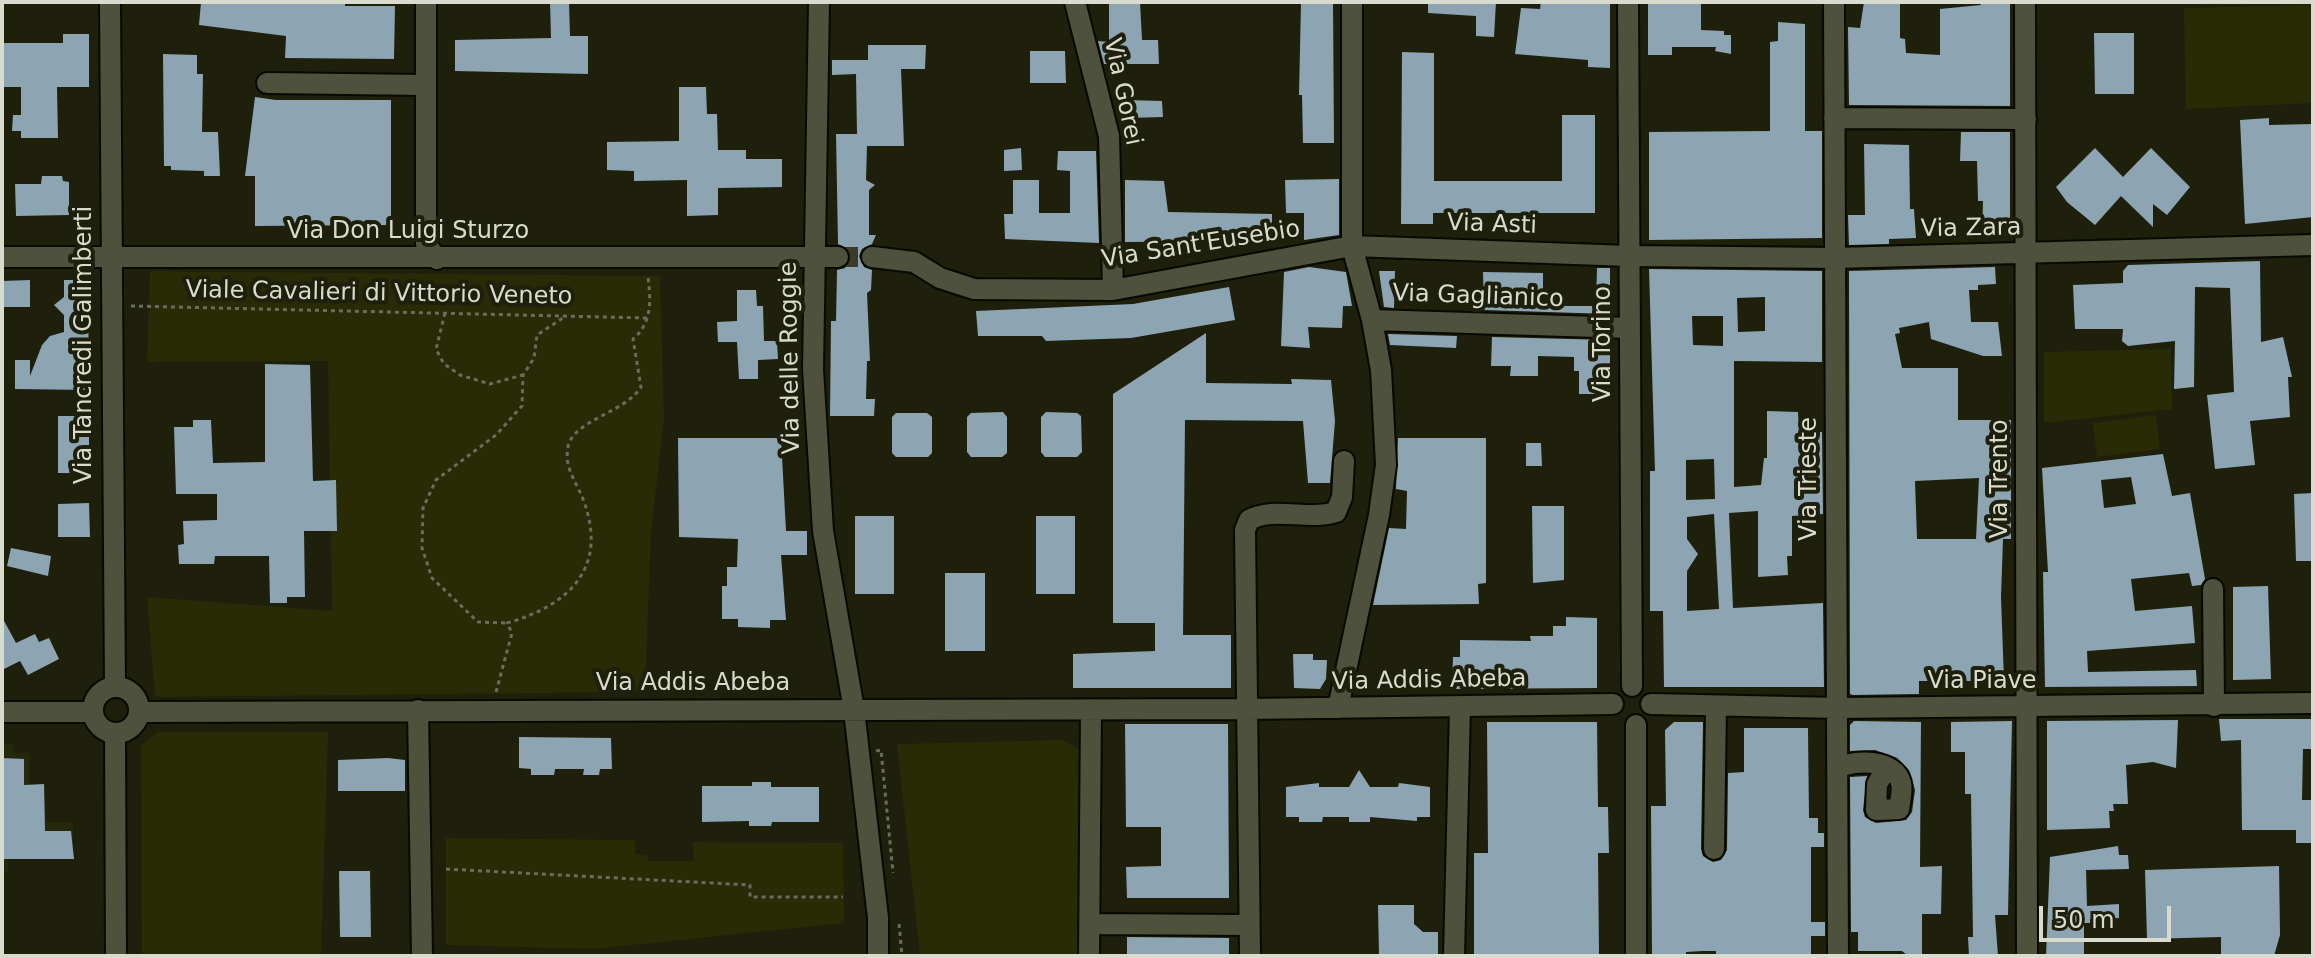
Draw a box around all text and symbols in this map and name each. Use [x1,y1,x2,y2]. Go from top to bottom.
street label: Via Gorei [1097,36,1147,148]
street label: Via Tancredi Galimberti [71,206,99,484]
street label: Via Asti [1447,209,1537,241]
street label: Via Zara [1920,214,2022,244]
street label: Via Sant'Eusebio [1100,215,1302,275]
street label: Via Don Luigi Sturzo [287,218,529,246]
street label: Via delle Roggie [775,261,807,455]
street label: Viale Cavalieri di Vittorio Veneto [185,276,573,312]
street label: Via Gaglianico [1392,280,1564,314]
street label: Via Torino [1590,286,1618,402]
street label: Via Trieste [1796,417,1824,541]
street label: Via Trento [1987,419,2015,539]
street label: Via Addis Abeba [1332,665,1526,697]
street label: Via Piave [1927,668,2037,696]
street label: Via Addis Abeba [596,670,790,698]
scale bar [2043,890,2175,940]
text: 50 m [2053,906,2115,934]

